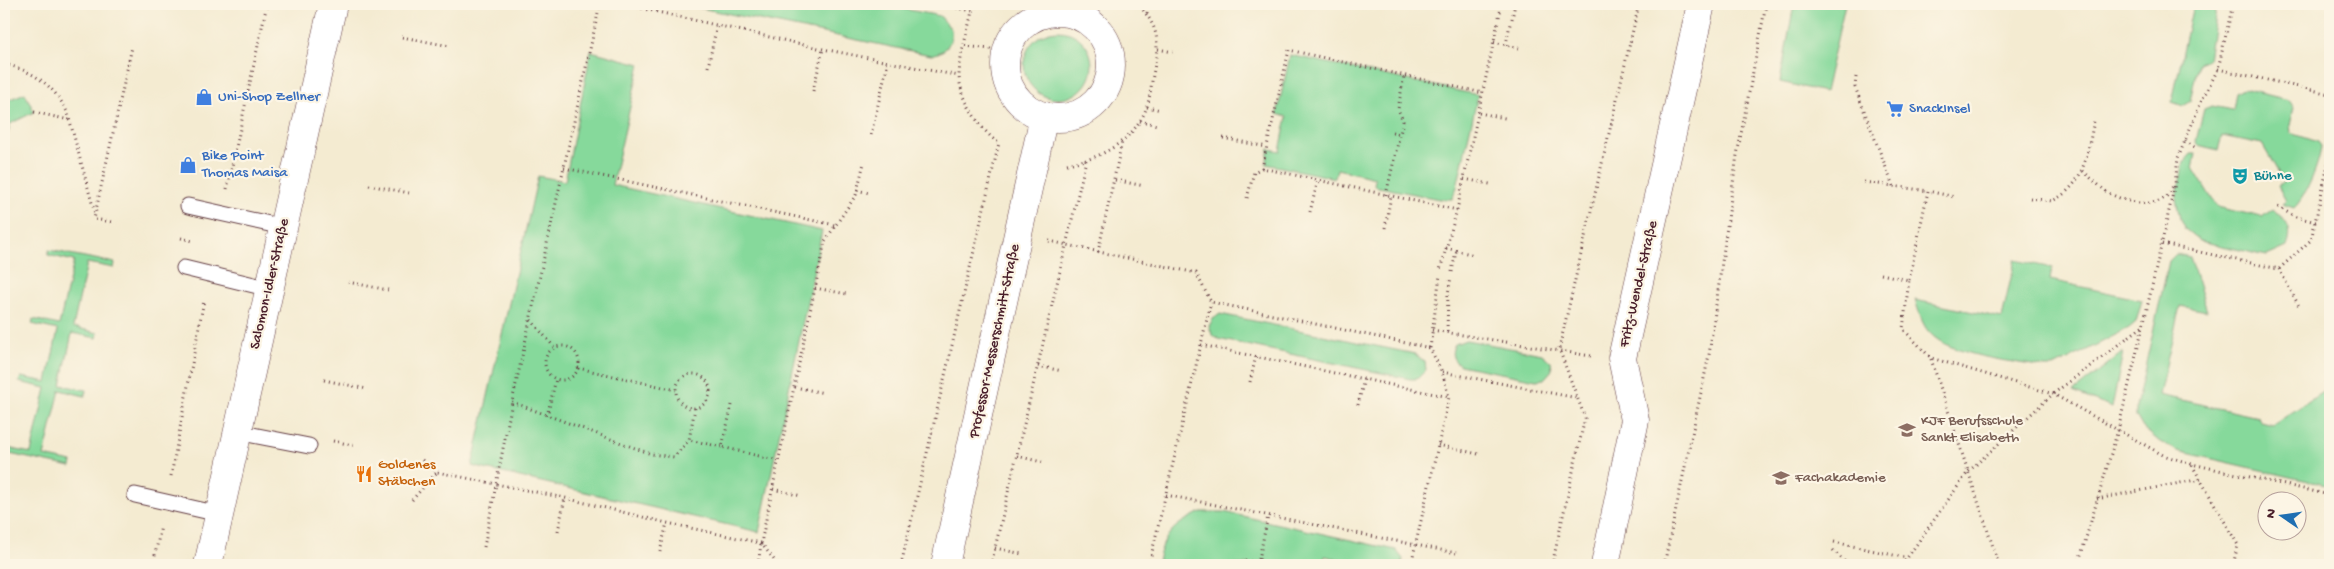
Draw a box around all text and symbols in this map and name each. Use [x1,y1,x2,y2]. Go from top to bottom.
shop icon: Uni-Shop Zellner [194,87,214,107]
place label: Uni-Shop Zellner [218,88,321,106]
supermarket icon: SnackInsel [1885,99,1905,119]
place label: SnackInsel [1909,100,1971,118]
place label: Bike Point Thomas Maisa [201,147,288,182]
shop icon: Bike Point Thomas Maisa [178,155,198,175]
theatre icon: Bühne [2230,166,2250,186]
place label: Bühne [2253,167,2292,185]
street label: Salomon-Idler-Straße [246,217,294,351]
street label: Fritz-Wendel-Straße [1615,219,1662,350]
street label: Professor-Messerschmitt-Straße [965,242,1024,441]
place label: KJF Berufsschule Sankt Elisabeth [1921,412,2023,447]
school or university icon: KJF Berufsschule Sankt Elisabeth [1897,420,1917,440]
place label: Goldenes Stäbchen [378,456,436,491]
restaurant icon: Goldenes Stäbchen [354,464,374,484]
school or university icon: Fachakademie [1771,468,1791,488]
place label: Fachakademie [1794,469,1886,487]
north arrow [2256,492,2306,542]
text: N [2262,507,2281,520]

